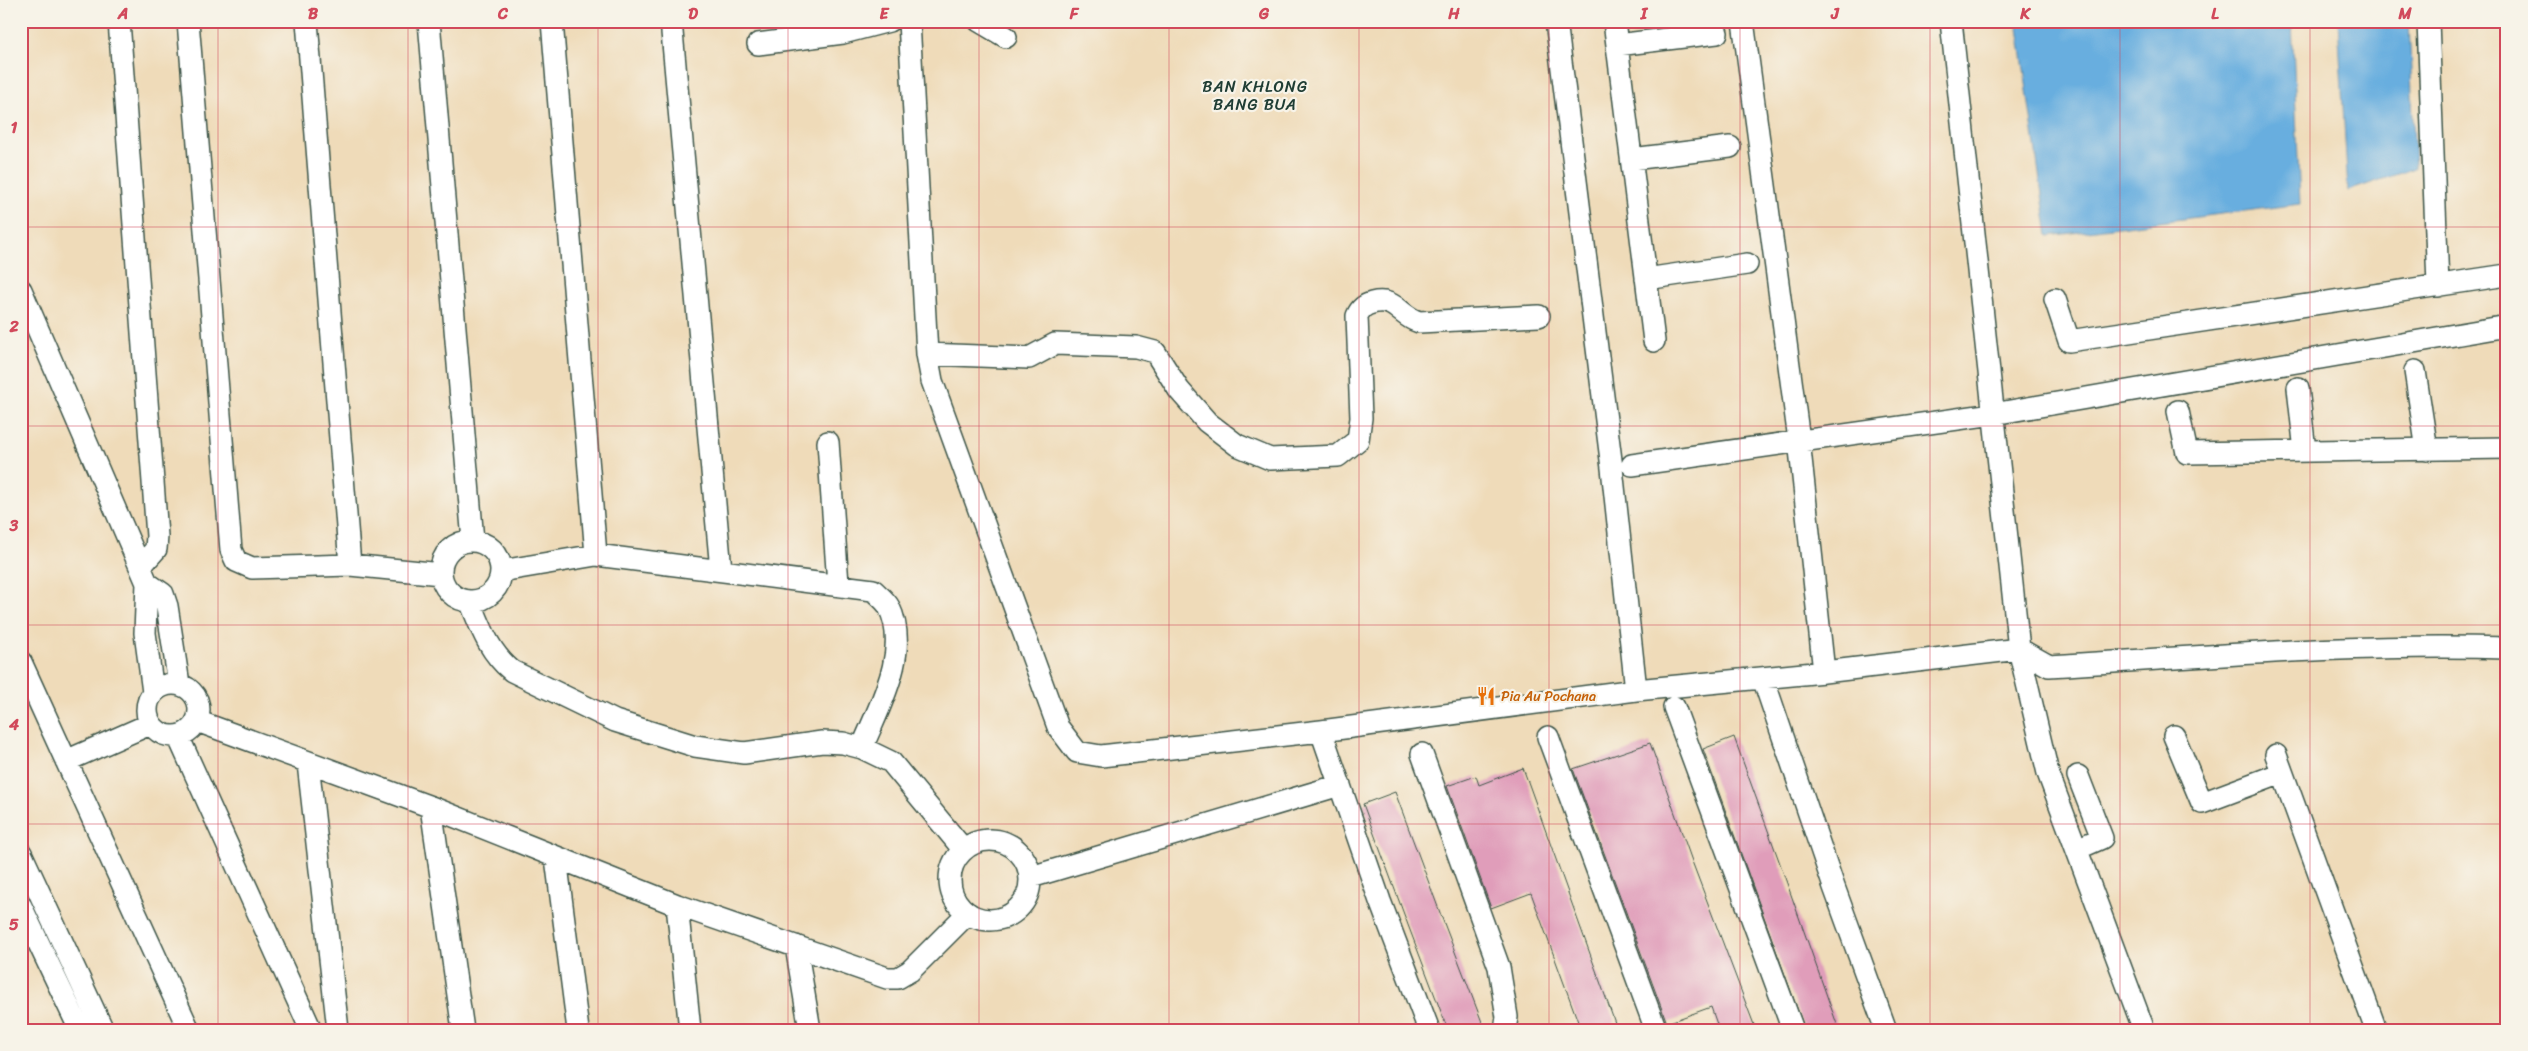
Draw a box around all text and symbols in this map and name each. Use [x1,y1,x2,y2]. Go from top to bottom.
text: A [117,0,128,28]
text: B [308,0,319,28]
text: C [497,0,509,28]
text: D [688,0,698,28]
text: E [880,0,890,28]
text: F [1069,0,1080,28]
text: G [1258,0,1270,28]
text: H [1447,0,1460,28]
text: I [1640,0,1649,28]
text: J [1830,0,1840,28]
text: K [2019,0,2031,28]
text: L [2211,0,2219,28]
text: M [2397,0,2412,28]
district label: BAN KHLONG BANG BUA [1202,72,1308,119]
text: 1 [11,113,18,142]
text: 2 [8,312,19,341]
text: 3 [9,511,19,540]
place label: Pia Au Pochana [1501,684,1596,709]
restaurant icon: Pia Au Pochana [1475,685,1497,707]
text: 4 [8,710,19,739]
text: 5 [9,910,19,939]

